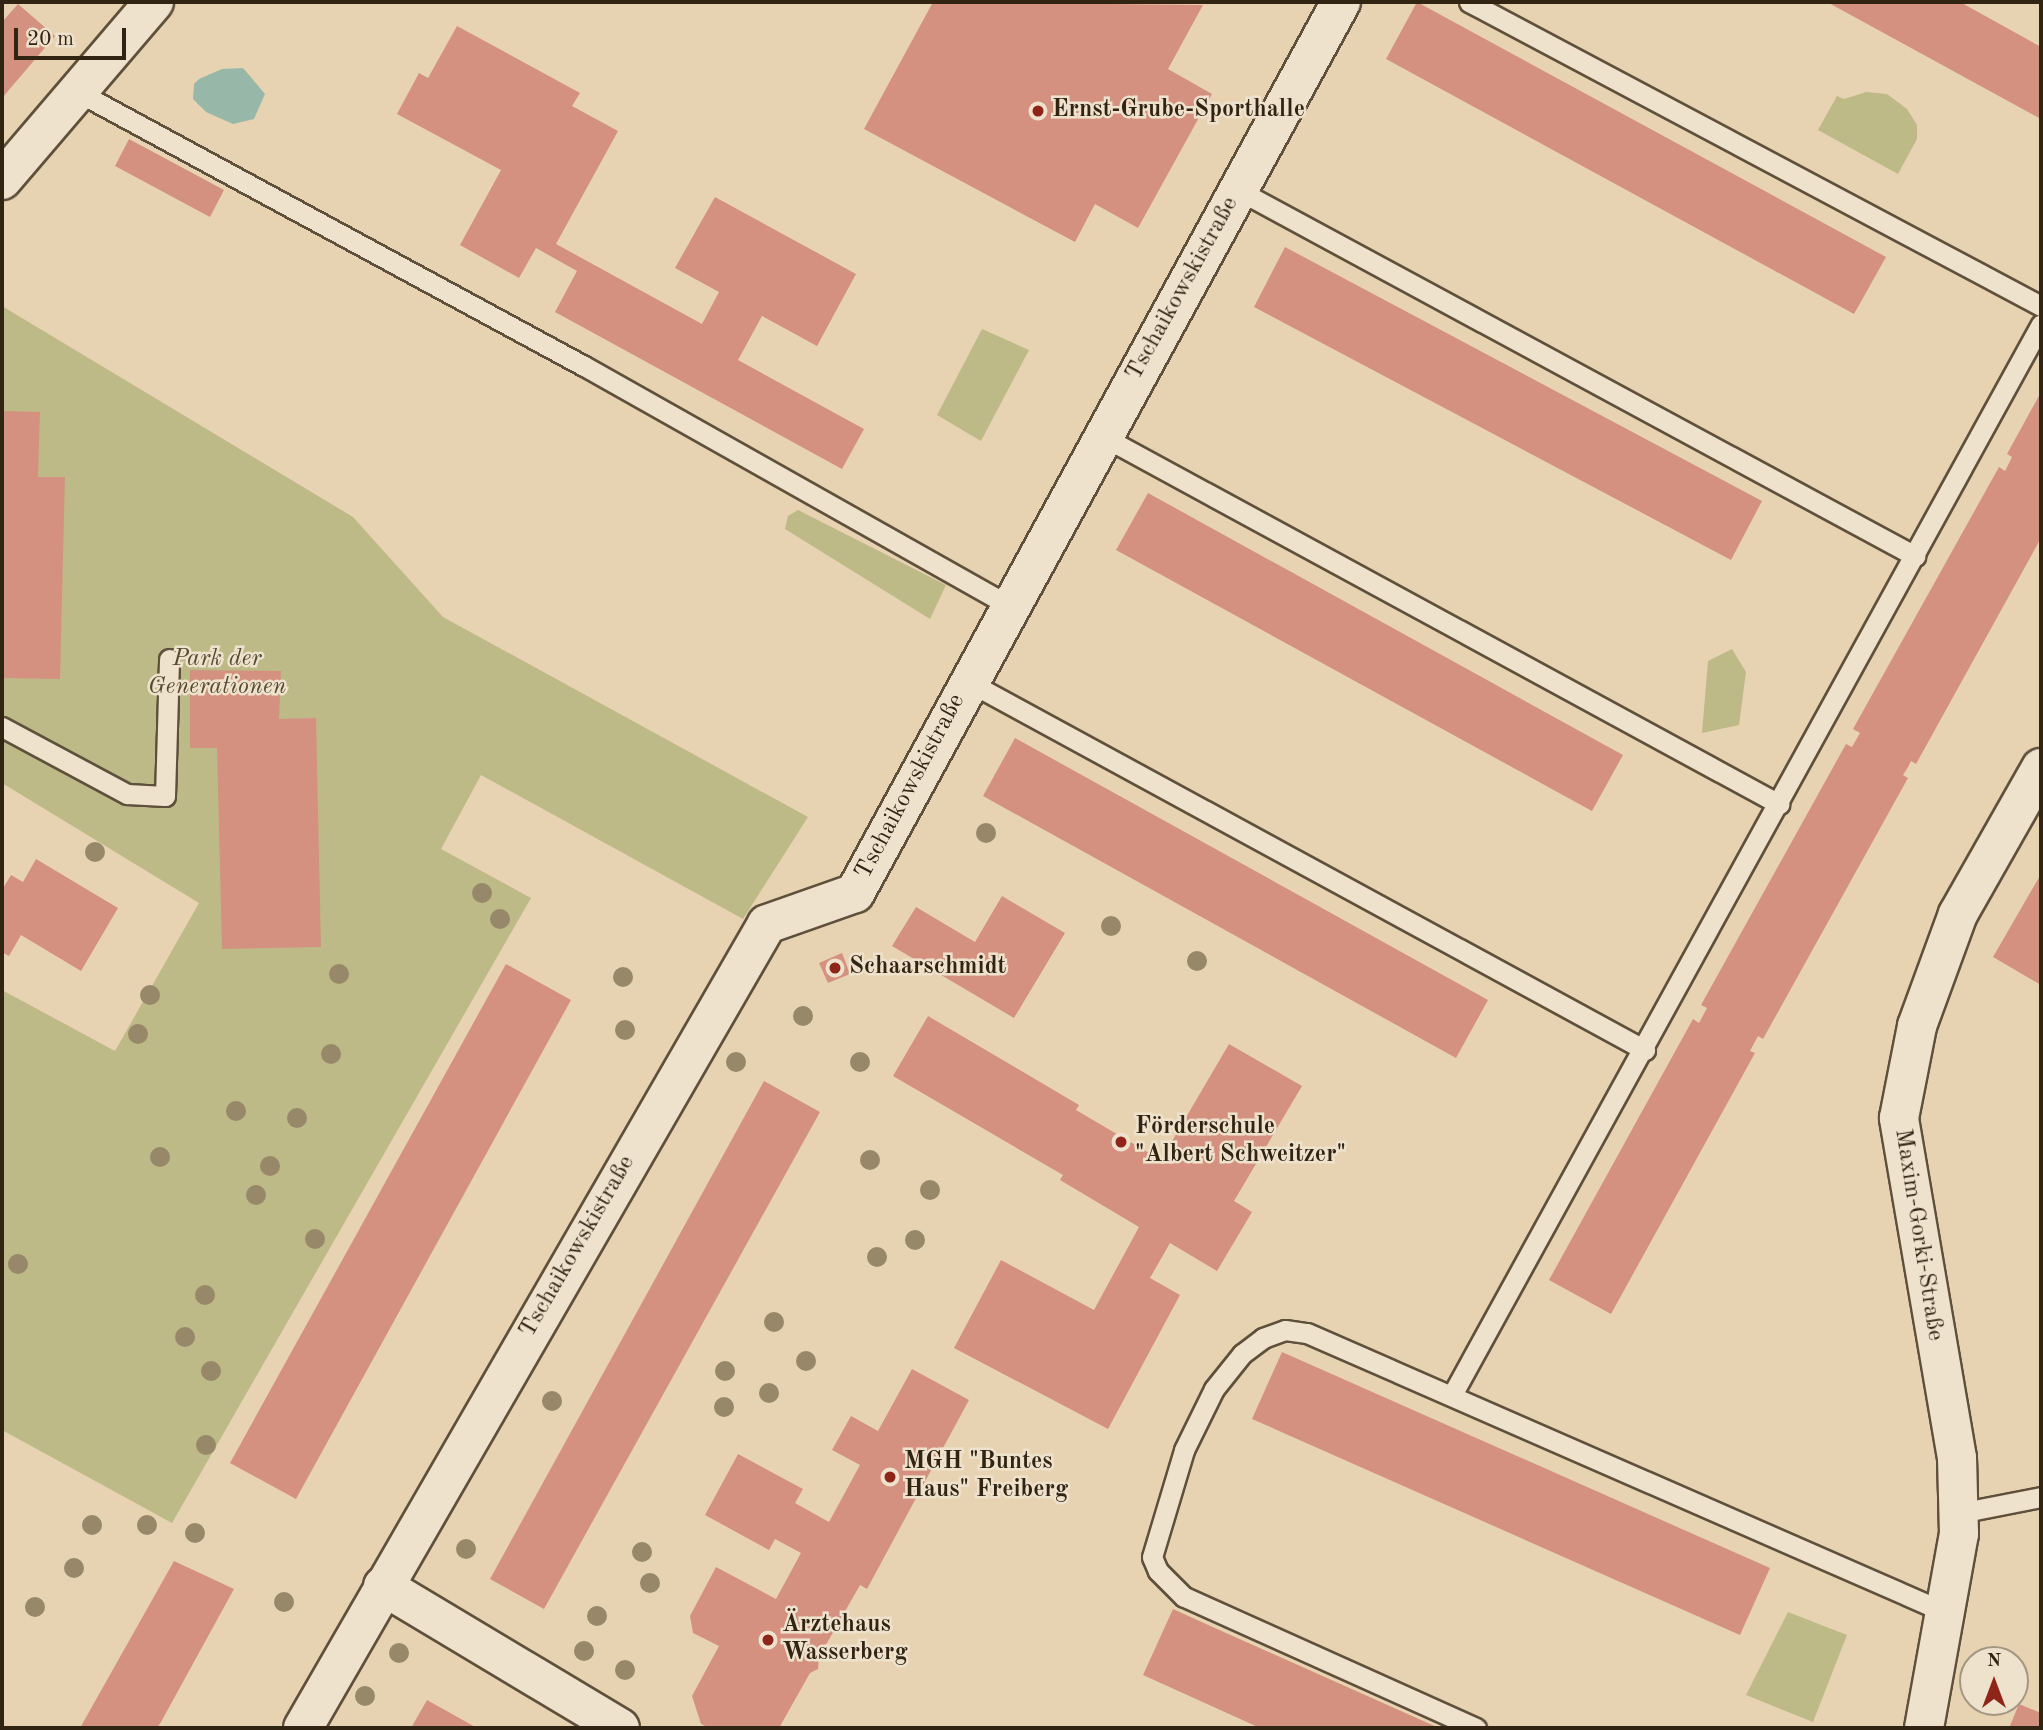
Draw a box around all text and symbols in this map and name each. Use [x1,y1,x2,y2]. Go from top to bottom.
scale bar [18,14,130,58]
text: 20 m [27,29,74,50]
place label: Ernst-Grube-Sporthalle [1052,97,1305,125]
marker: Ernst-Grube-Sporthalle [1030,103,1046,119]
street label: Tschaikowskistraße [1121,192,1245,386]
park label: Park der Generationen [148,646,286,702]
street label: Tschaikowskistraße [850,689,972,885]
place label: Schaarschmidt [849,954,1006,982]
marker: Schaarschmidt [827,960,843,976]
place label: Förderschule "Albert Schweitzer" [1135,1114,1346,1170]
street label: Maxim-Gorki-Straße [1887,1127,1949,1343]
marker: Förderschule "Albert Schweitzer" [1113,1134,1129,1150]
street label: Tschaikowskistraße [514,1151,642,1343]
place label: MGH "Buntes Haus" Freiberg [904,1449,1068,1505]
marker: MGH "Buntes Haus" Freiberg [882,1469,898,1485]
place label: Ärztehaus Wasserberg [782,1612,908,1668]
marker: Ärztehaus Wasserberg [760,1632,776,1648]
north arrow [1959,1646,2029,1716]
text: N [1987,1652,2001,1671]

